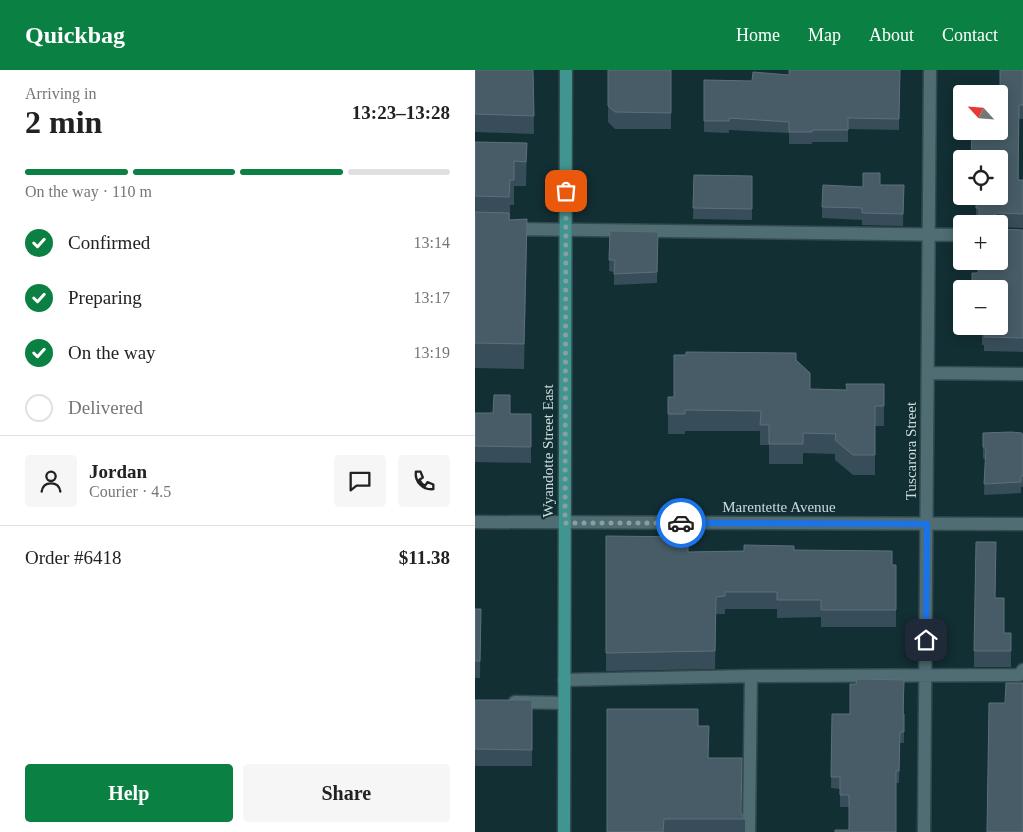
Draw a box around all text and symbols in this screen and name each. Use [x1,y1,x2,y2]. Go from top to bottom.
text: Quickbag [25,22,125,48]
text: Home [736,25,780,45]
text: Map [808,25,841,45]
text: About [869,25,914,45]
text: Contact [942,25,998,45]
text: Arriving in [25,85,97,102]
north arrow [953,85,1007,140]
map controls [953,85,1008,335]
text: 13:23–13:28 [352,102,450,123]
text: 2 min [25,104,102,140]
button: locate [953,150,1008,205]
pin [545,170,587,212]
icon: bag [552,177,580,205]
text: On the way · 110 m [25,183,152,200]
button: + [953,215,1008,270]
icon: check [25,229,53,257]
text: Confirmed [68,232,150,253]
text: 13:14 [414,234,450,251]
button: − [953,280,1008,335]
icon: check [25,284,53,312]
text: Preparing [68,287,142,308]
text: 13:17 [414,289,450,306]
icon: check [25,339,53,367]
text: On the way [68,342,156,363]
text: 13:19 [414,344,450,361]
street label: Wyandotte Street East [540,384,556,518]
text: Delivered [68,397,143,418]
street label: Tuscarora Street [903,401,919,500]
button: person [25,455,77,507]
button: chat [334,455,386,507]
button: phone [398,455,450,507]
text: Jordan [89,461,147,482]
text: Courier · 4.5 [89,483,171,500]
courier [656,498,706,548]
street label: Marentette Avenue [722,499,836,515]
icon: car [667,509,695,537]
text: Order #6418 [25,547,122,568]
text: $11.38 [399,547,450,568]
pin [905,619,947,661]
icon: home [912,626,940,654]
button: Help [25,764,233,822]
button: Share [243,764,450,822]

